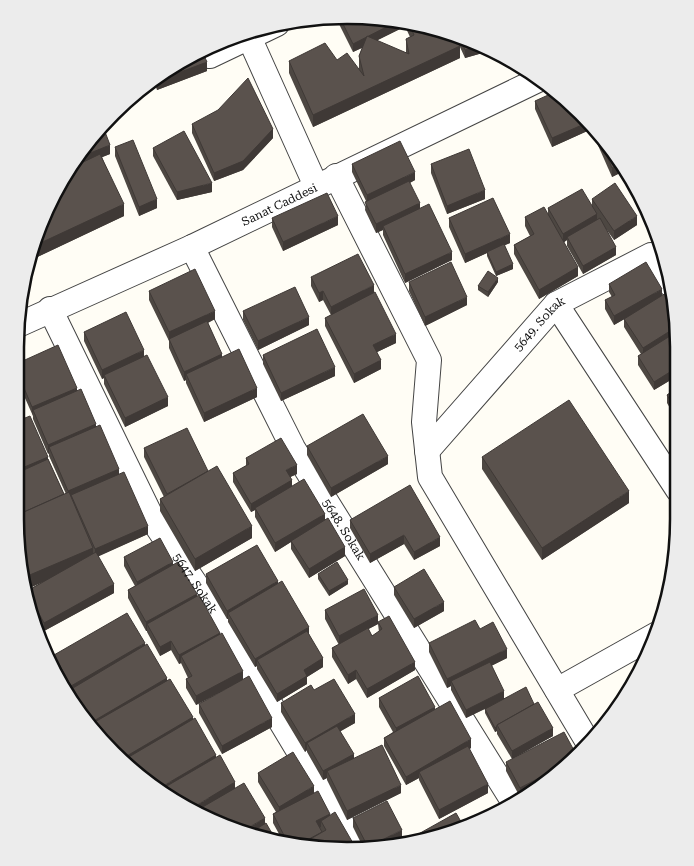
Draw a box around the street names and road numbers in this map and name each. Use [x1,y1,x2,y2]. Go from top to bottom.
street label: Sanat Caddesi [239,181,320,229]
street label: 5649. Sokak [511,293,568,354]
street label: 5648. Sokak [319,496,368,563]
street label: 5647. Sokak [170,551,221,617]

